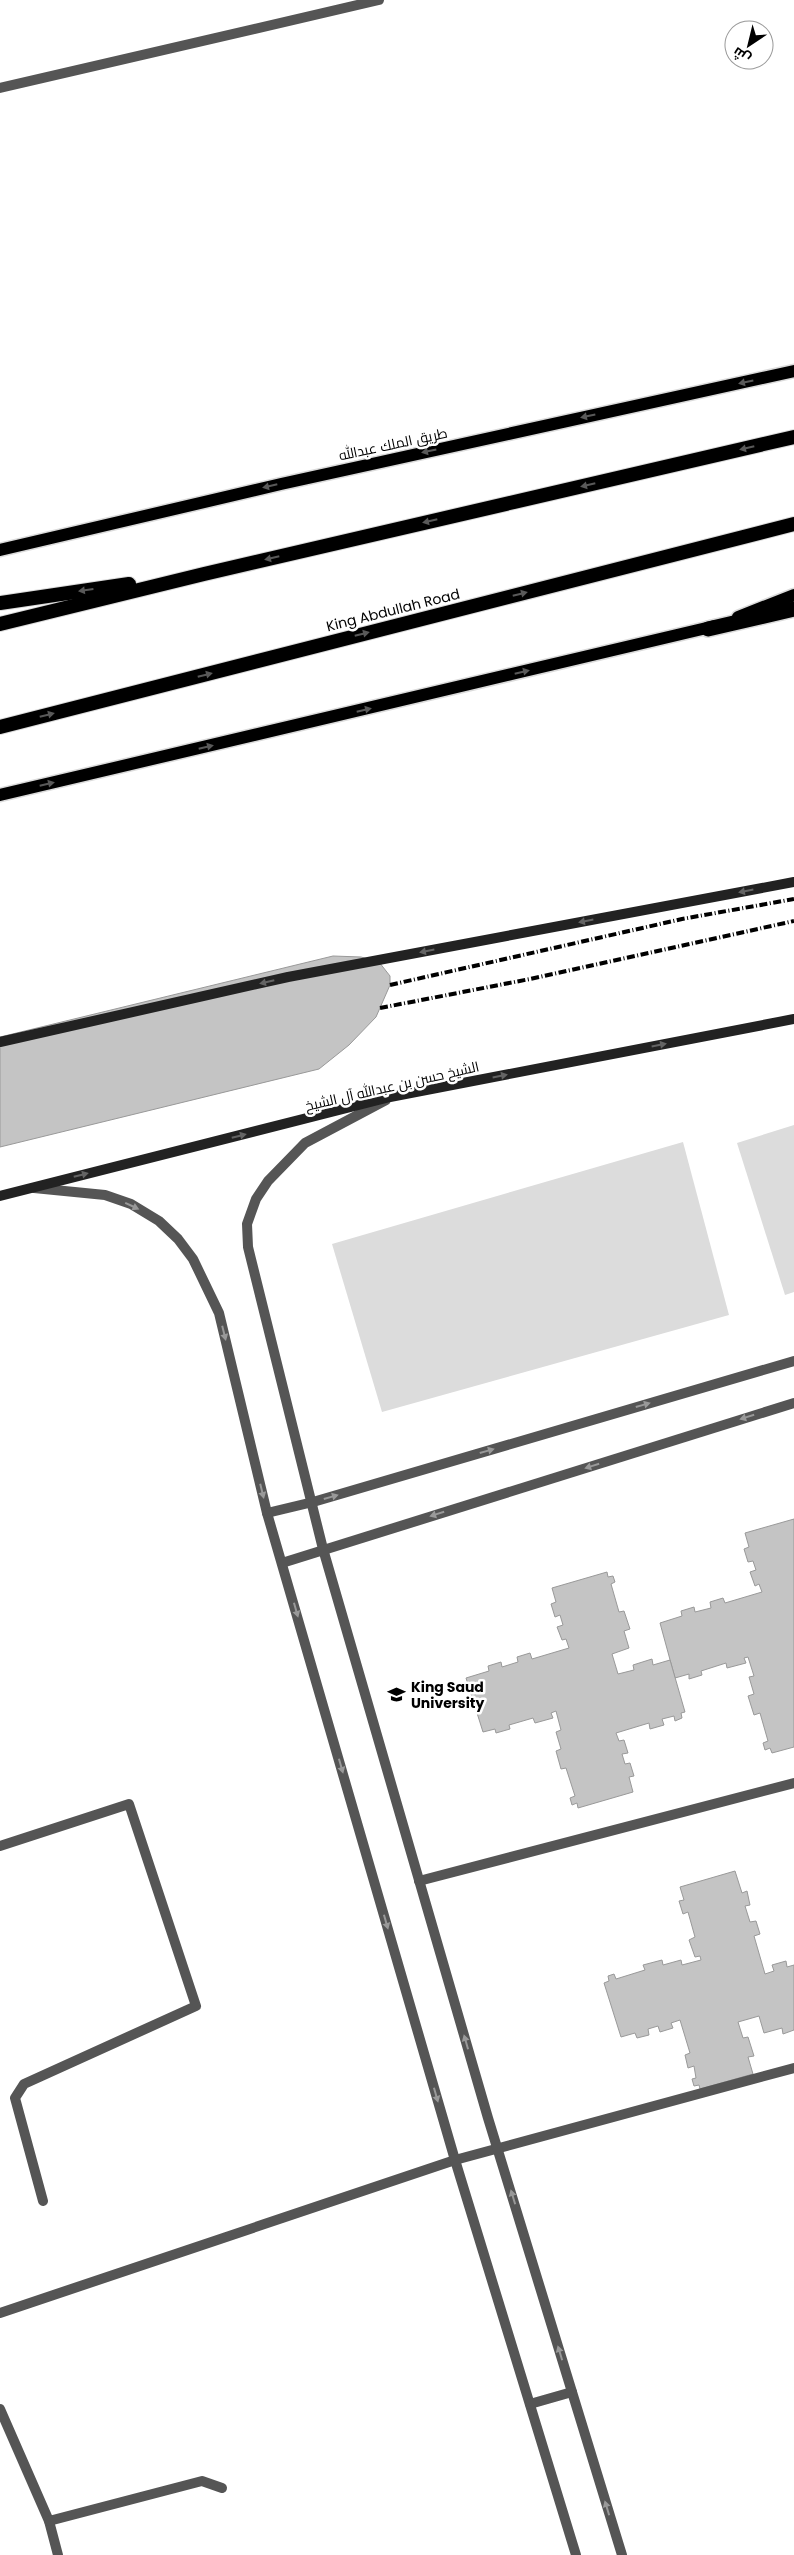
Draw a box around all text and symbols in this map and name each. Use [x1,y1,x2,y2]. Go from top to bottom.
north arrow [724,20,774,70]
text: ش [728,42,755,69]
one-way arrow [739,378,754,386]
one-way arrow [579,413,595,421]
street label: طريق الملك عبدالله [337,423,449,465]
one-way arrow [739,444,754,452]
one-way arrow [421,447,436,455]
one-way arrow [581,481,596,489]
one-way arrow [263,482,278,490]
one-way arrow [422,517,437,525]
one-way arrow [264,554,279,562]
street label: King Abdullah Road [324,584,462,636]
one-way arrow [78,587,94,595]
one-way arrow [512,590,527,598]
one-way arrow [355,630,370,638]
one-way arrow [514,668,529,676]
one-way arrow [197,670,212,678]
one-way arrow [356,706,371,714]
one-way arrow [40,710,55,718]
one-way arrow [198,743,213,751]
one-way arrow [40,780,55,788]
one-way arrow [738,888,754,896]
one-way arrow [578,918,594,926]
one-way arrow [418,948,434,956]
one-way arrow [260,978,275,986]
one-way arrow [651,1041,667,1049]
street label: الشيخ حسن بن عبدالله آل الشيخ [303,1056,481,1116]
one-way arrow [492,1072,507,1080]
one-way arrow [231,1131,246,1139]
one-way arrow [74,1171,89,1179]
one-way arrow [125,1202,139,1210]
one-way arrow [220,1325,228,1340]
one-way arrow [636,1401,651,1409]
one-way arrow [740,1414,755,1422]
one-way arrow [480,1447,495,1455]
one-way arrow [585,1462,600,1470]
one-way arrow [258,1483,266,1498]
one-way arrow [324,1493,339,1501]
one-way arrow [429,1510,444,1518]
one-way arrow [292,1602,300,1617]
place label: King Saud University [411,1677,484,1713]
school or university icon: King Saud University [387,1685,407,1705]
one-way arrow [337,1758,345,1773]
one-way arrow [382,1915,390,1930]
one-way arrow [462,2034,470,2049]
one-way arrow [432,2087,440,2102]
one-way arrow [508,2190,516,2205]
one-way arrow [556,2345,564,2360]
one-way arrow [603,2501,611,2516]

